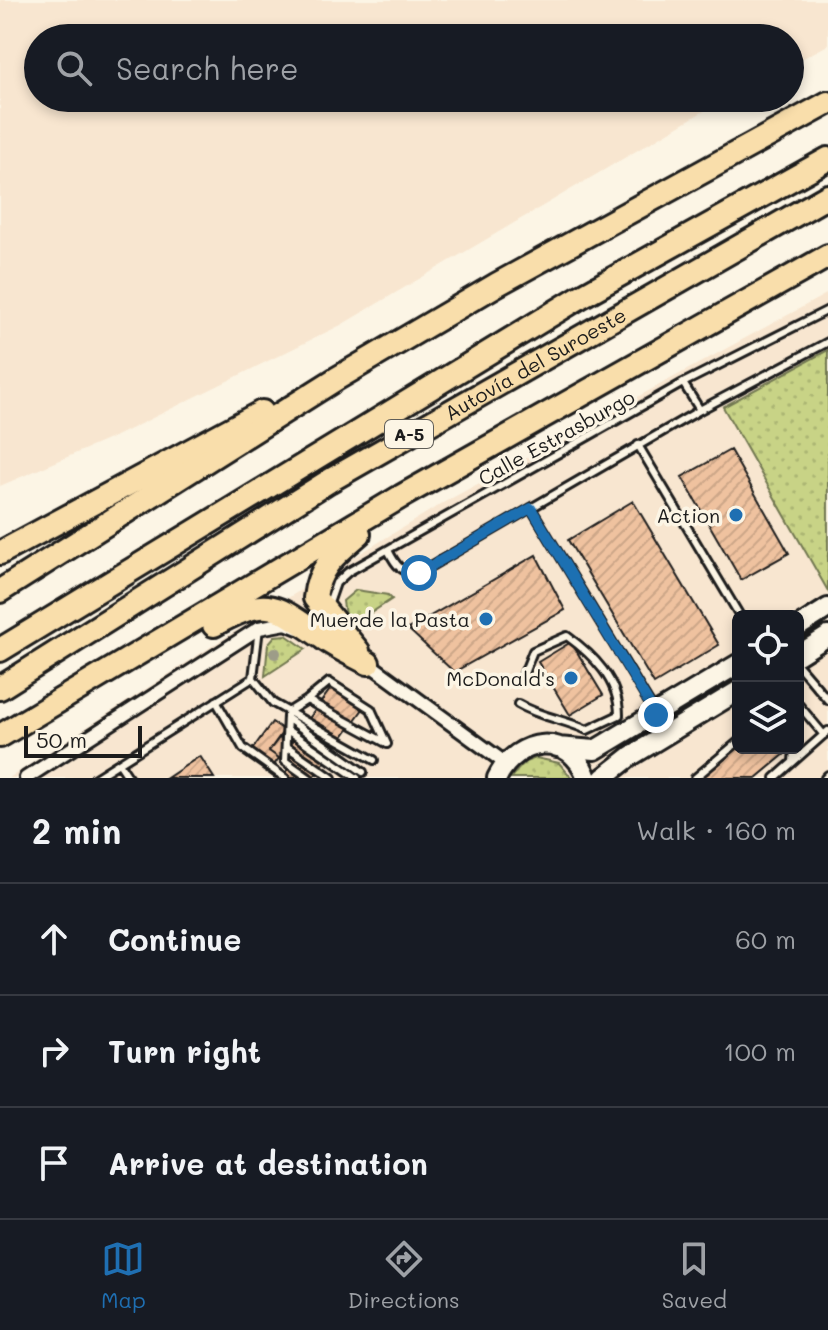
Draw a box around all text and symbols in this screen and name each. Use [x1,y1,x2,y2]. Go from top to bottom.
search box [24,24,804,112]
icon: search [52,46,96,90]
text: Search here [116,48,299,88]
street label: Autovía del Suroeste [440,301,631,425]
street label: Calle Estrasburgo [473,383,639,491]
road number: A-5 [385,420,433,448]
place label: Action [657,502,720,528]
marker: Action [727,506,745,524]
route start [401,555,437,591]
place label: Muerde la Pasta [310,606,470,632]
marker: Muerde la Pasta [477,610,495,628]
map controls [732,610,804,754]
button: locate [732,610,804,682]
place label: McDonald's [446,665,555,691]
marker: McDonald's [562,669,580,687]
button: layers [732,682,804,754]
route end [638,697,674,733]
scale bar [24,722,142,758]
text: 50 m [36,725,87,754]
text: 2 min [32,808,121,853]
text: Walk · 160 m [636,813,796,847]
icon: ahead [32,917,76,961]
text: Continue [108,919,241,959]
text: 60 m [735,922,796,956]
icon: right [32,1029,76,1073]
text: Turn right [108,1031,261,1071]
text: 100 m [723,1034,796,1068]
icon: arrive [32,1141,76,1185]
text: Arrive at destination [108,1143,428,1183]
tab: Map [101,1237,146,1314]
tab: Directions [348,1237,460,1314]
tab: Saved [662,1237,727,1314]

